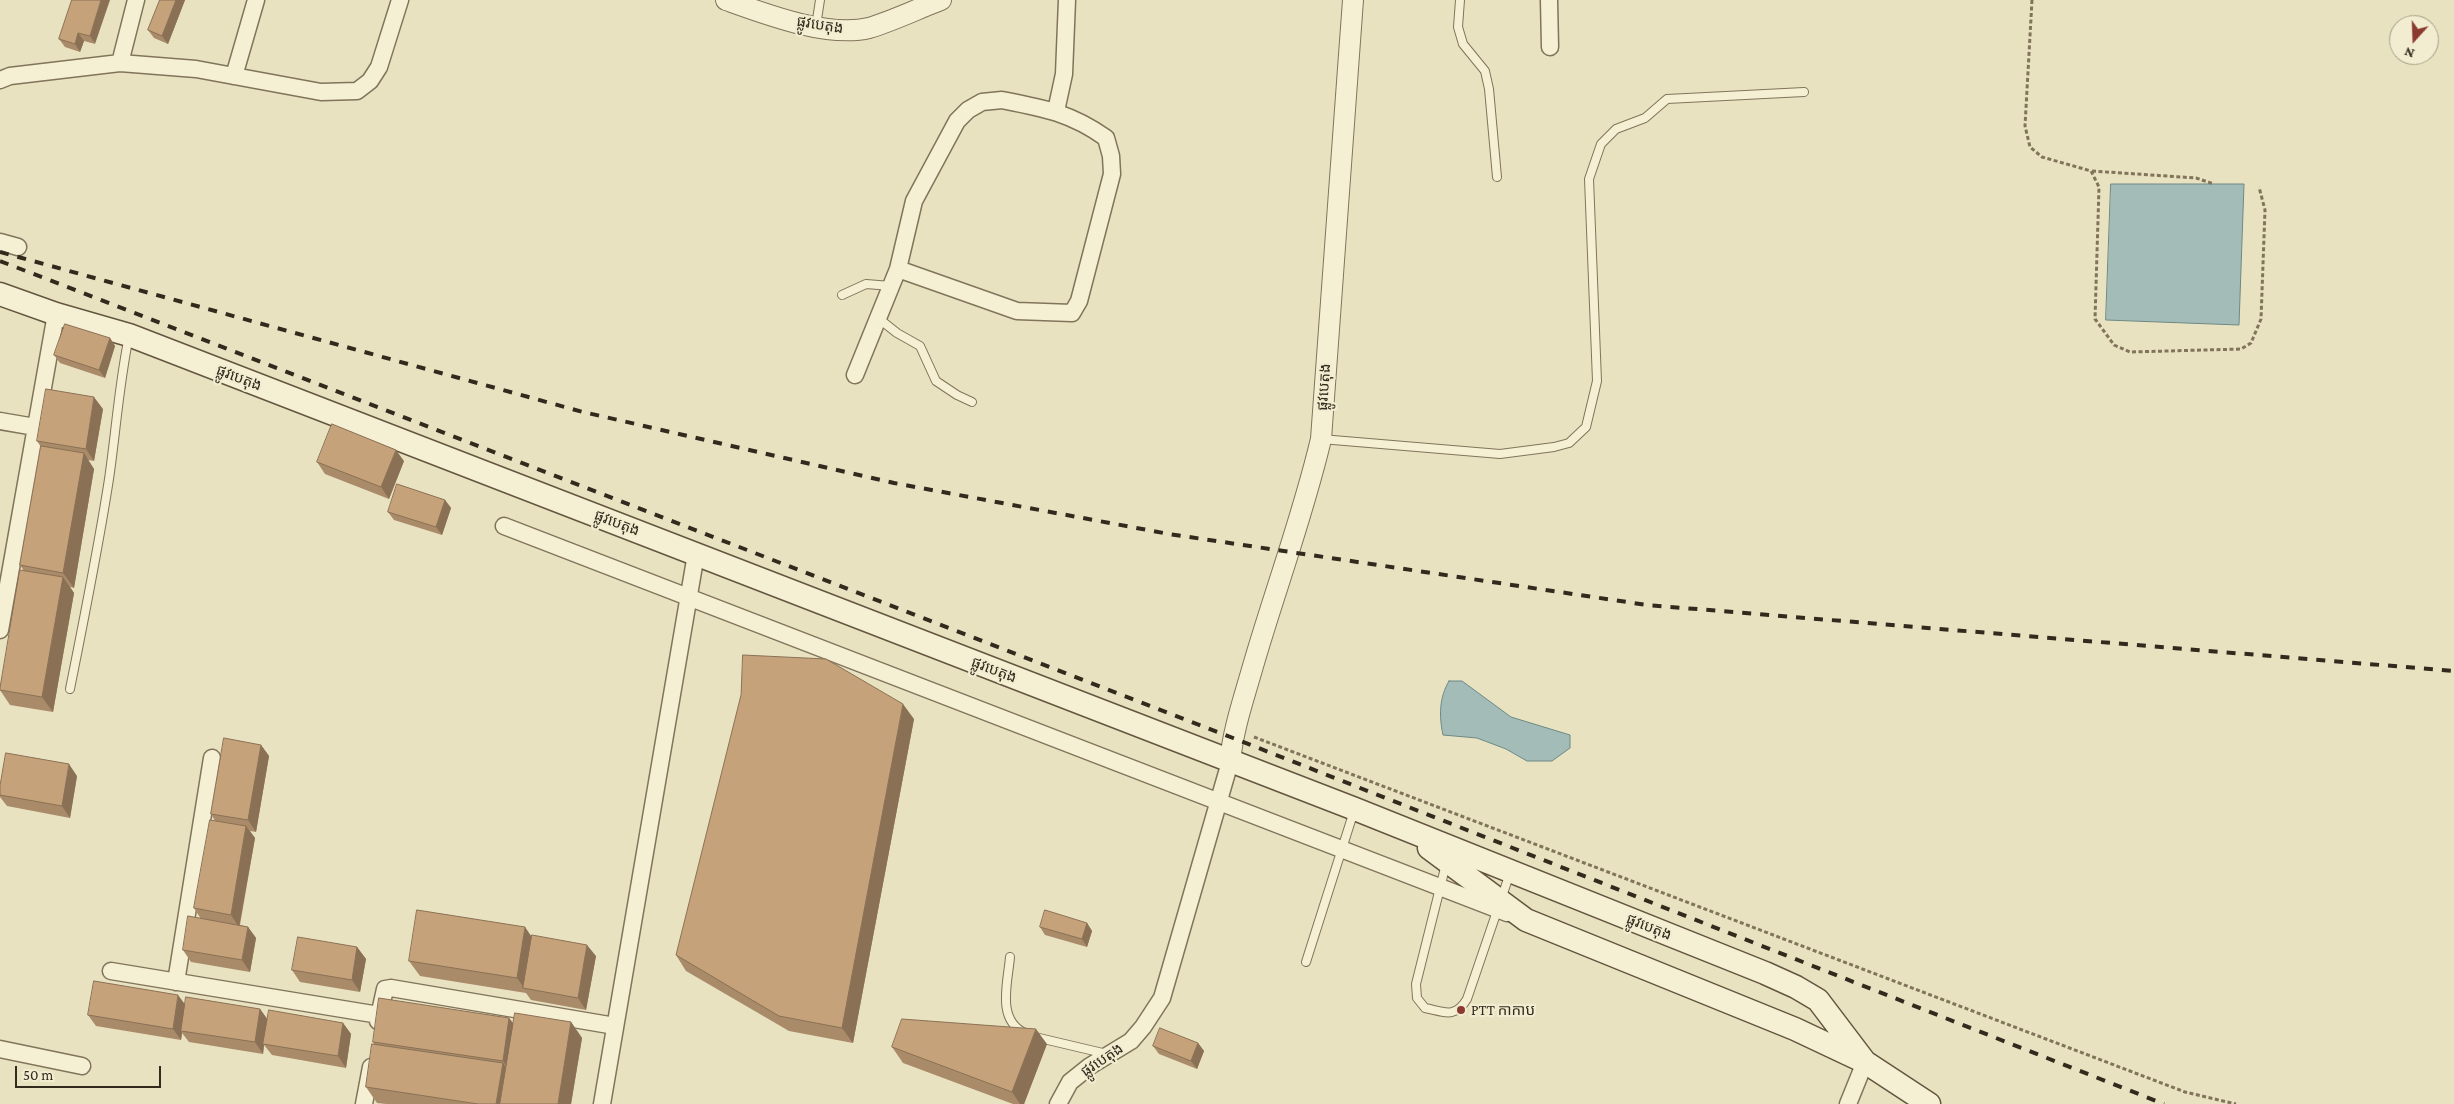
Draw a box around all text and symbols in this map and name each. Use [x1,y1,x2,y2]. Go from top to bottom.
street label: ផ្លូវបេតុង [795,12,845,38]
north arrow [2389,15,2439,65]
text: N [2402,44,2416,62]
street label: ផ្លូវបេតុង [214,361,264,395]
street label: ផ្លូវបេតុង [1313,363,1335,411]
street label: ផ្លូវបេតុង [592,506,642,540]
street label: ផ្លូវបេតុង [969,653,1019,687]
street label: ផ្លូវបេតុង [1624,910,1674,944]
place label: PTT កាកាប [1471,1001,1535,1019]
marker: PTT កាកាប [1455,1004,1467,1016]
street label: ផ្លូវបេតុង [1077,1039,1127,1081]
scale bar [18,1056,164,1088]
text: 50 m [23,1067,53,1083]

